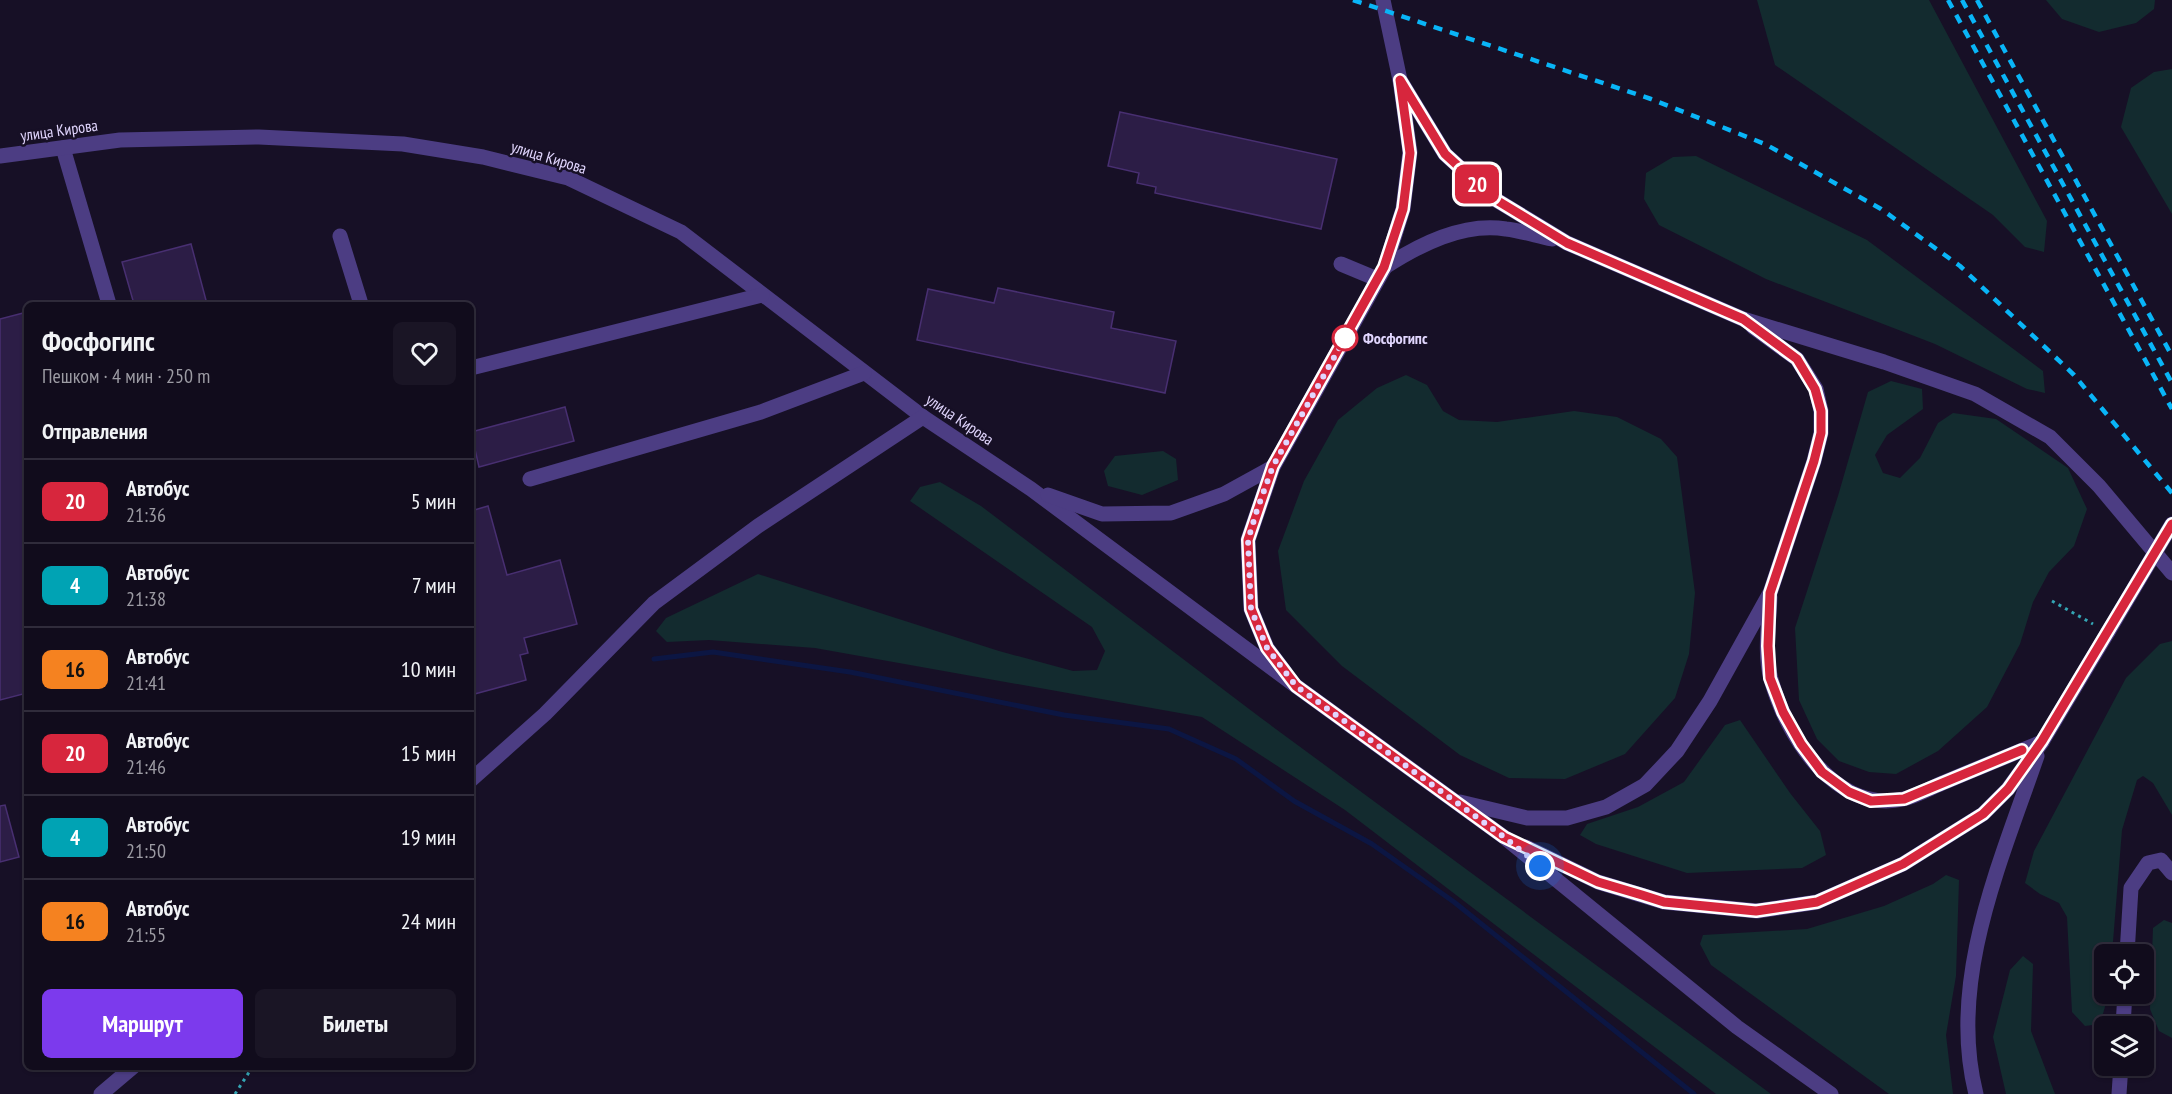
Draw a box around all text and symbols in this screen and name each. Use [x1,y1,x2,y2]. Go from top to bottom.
street label: улица Кирова [19,115,99,145]
street label: улица Кирова [509,136,589,178]
line badge: 20 [1450,164,1504,204]
text: 20 [1467,171,1487,198]
text: Фосфогипс [42,322,155,359]
button: heart [393,322,456,385]
marker: Фосфогипс [1332,325,1358,351]
place label: Фосфогипс [1363,328,1428,348]
text: Пешком · 4 мин · 250 m [42,363,210,389]
street label: улица Кирова [922,389,998,449]
text: Отправления [42,417,148,445]
text: Автобус [126,474,189,502]
text: 5 мин [411,487,456,515]
text: 20 [65,488,85,515]
text: 21:36 [126,502,166,528]
text: Автобус [126,558,189,586]
text: 7 мин [412,571,456,599]
text: 4 [70,572,80,599]
text: 21:38 [126,586,166,612]
text: Автобус [126,642,189,670]
text: 10 мин [401,655,456,683]
text: 16 [65,656,85,683]
text: 21:41 [126,670,166,696]
text: Автобус [126,726,189,754]
text: 15 мин [401,739,456,767]
text: 20 [65,740,85,767]
text: 21:46 [126,754,166,780]
text: Автобус [126,810,189,838]
text: 19 мин [401,823,456,851]
text: 4 [70,824,80,851]
text: 21:50 [126,838,166,864]
your location [1525,851,1555,881]
text: Автобус [126,894,189,922]
text: 24 мин [401,907,456,935]
text: 16 [65,908,85,935]
text: 21:55 [126,922,166,948]
map controls [2094,944,2154,1076]
button: locate [2094,944,2154,1004]
button: Маршрут [42,989,243,1058]
button: Билеты [255,989,456,1058]
button: layers [2094,1016,2154,1076]

